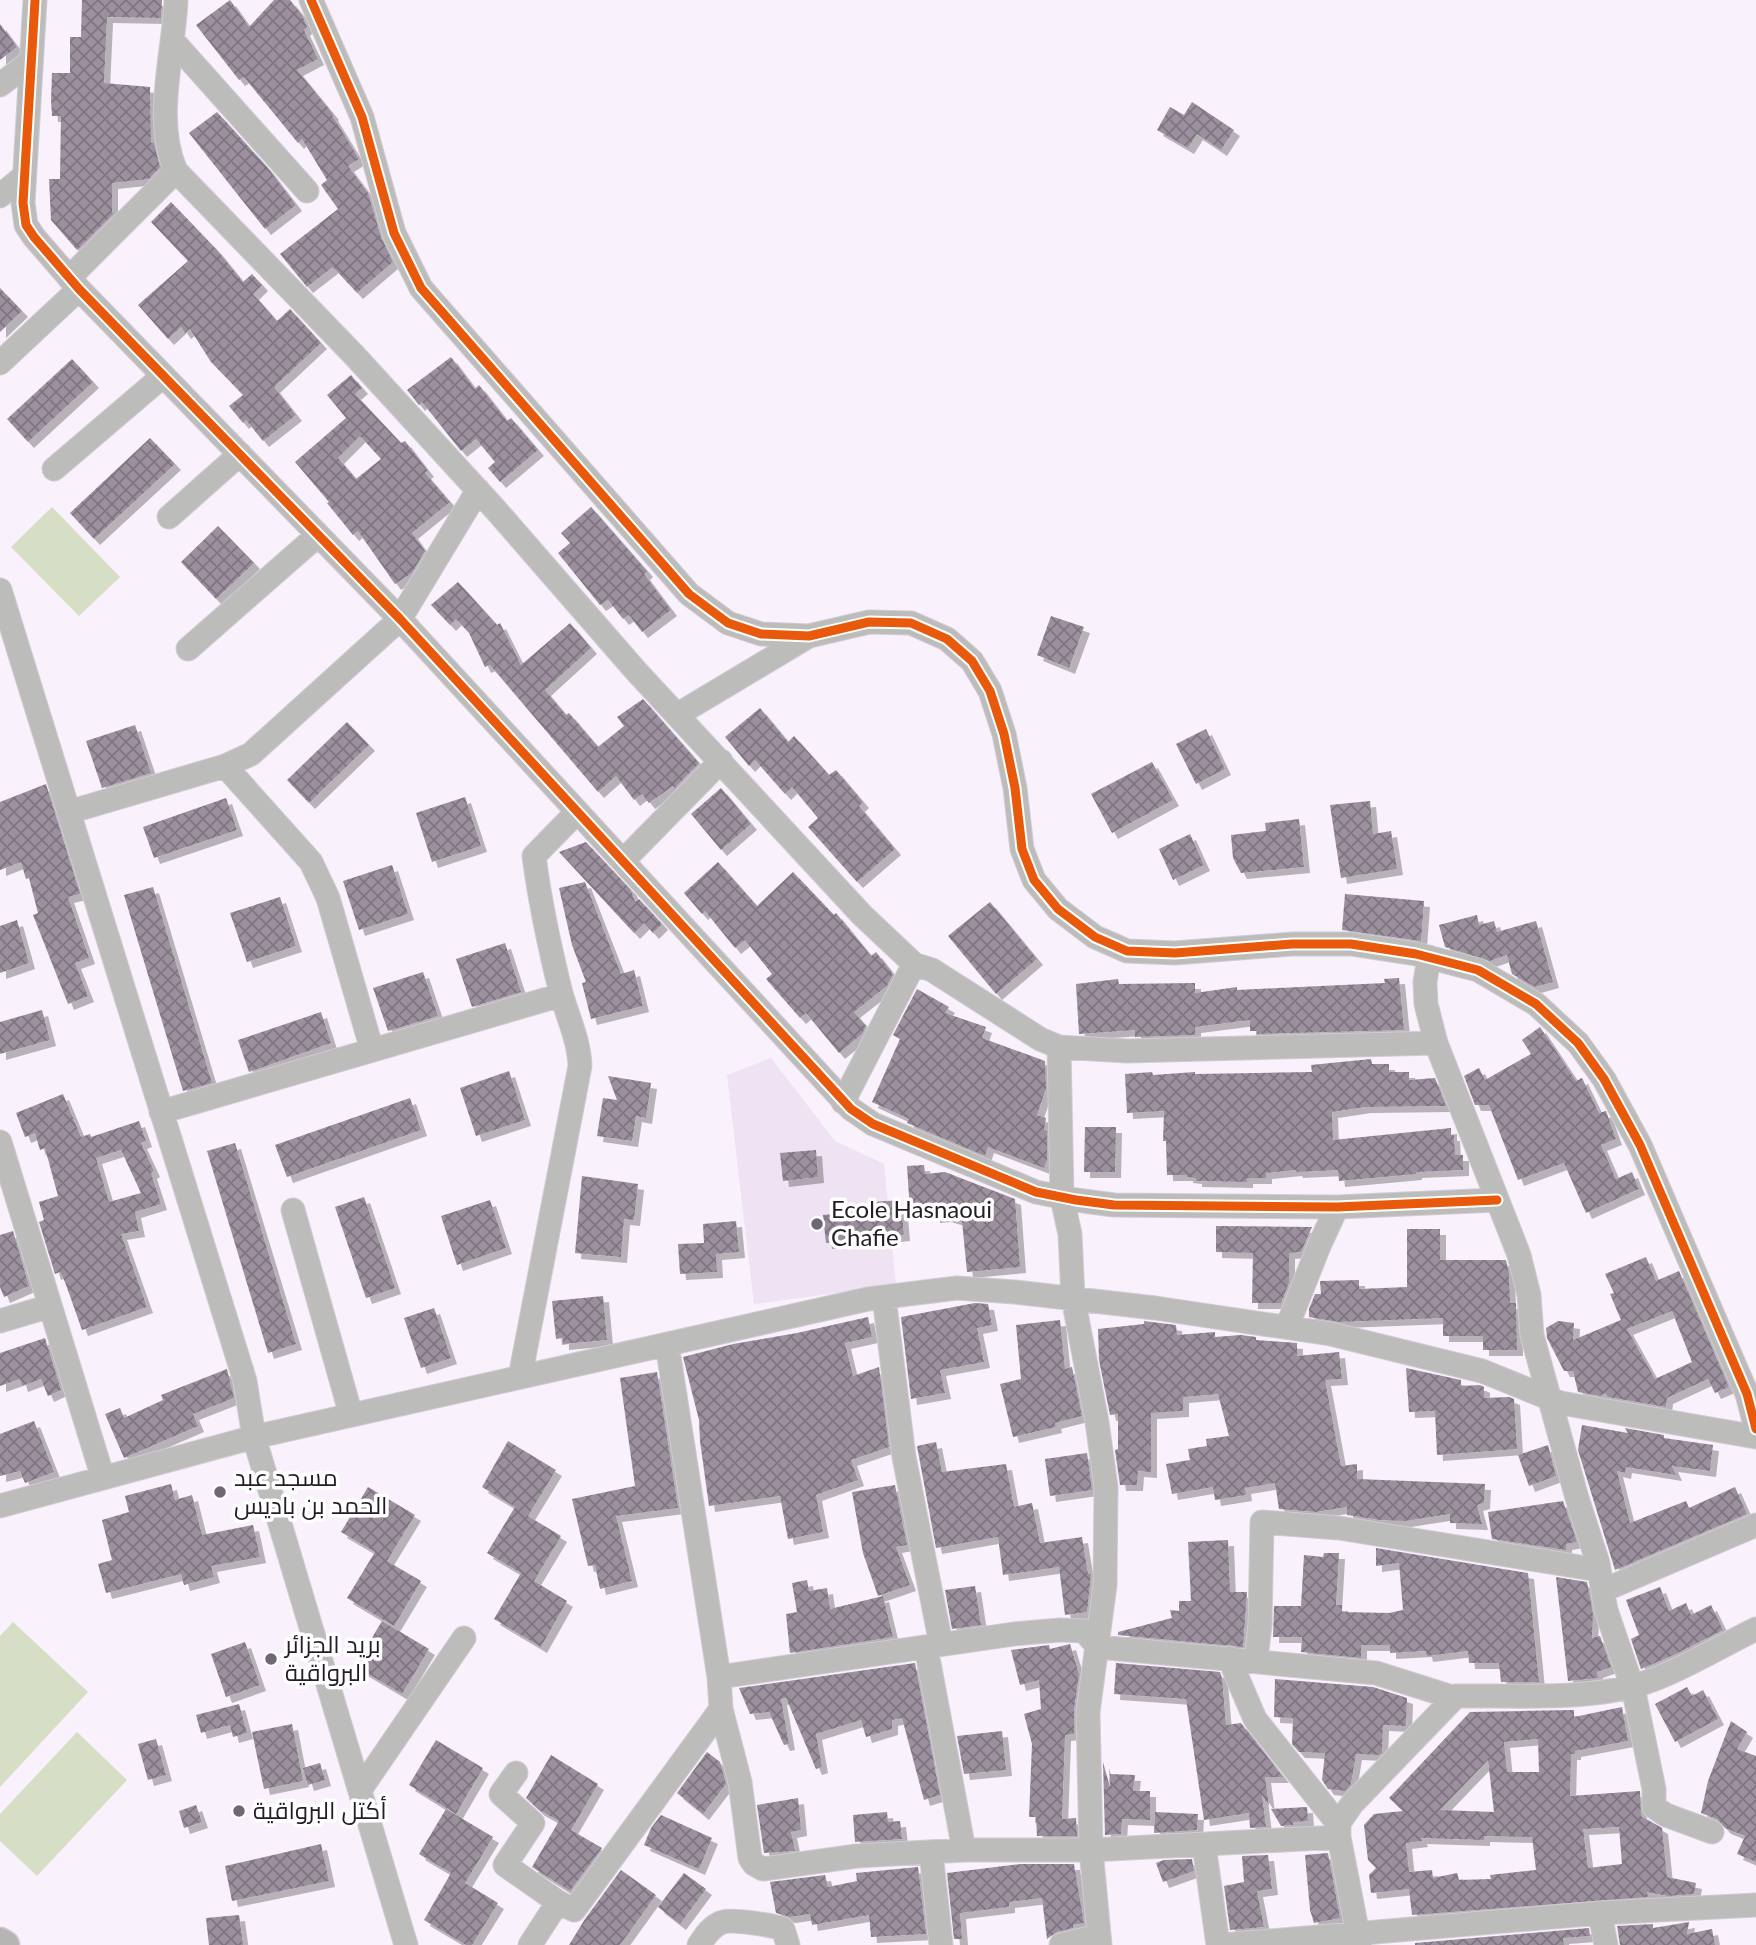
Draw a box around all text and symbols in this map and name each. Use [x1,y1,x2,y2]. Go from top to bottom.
place label: Ecole Hasnaoui Chafie [831,1194,992,1251]
marker: Ecole Hasnaoui Chafie [809,1216,825,1232]
place label: مسجد عبد الحمد بن باديس [234,1462,387,1520]
marker: مسجد عبد الحمد بن باديس [212,1484,228,1500]
place label: بريد الجزائر البرواقية [283,1629,381,1686]
marker: بريد الجزائر البرواقية [263,1651,279,1667]
place label: أكتل البرواقية [253,1795,387,1825]
marker: أكتل البرواقية [231,1803,247,1819]

